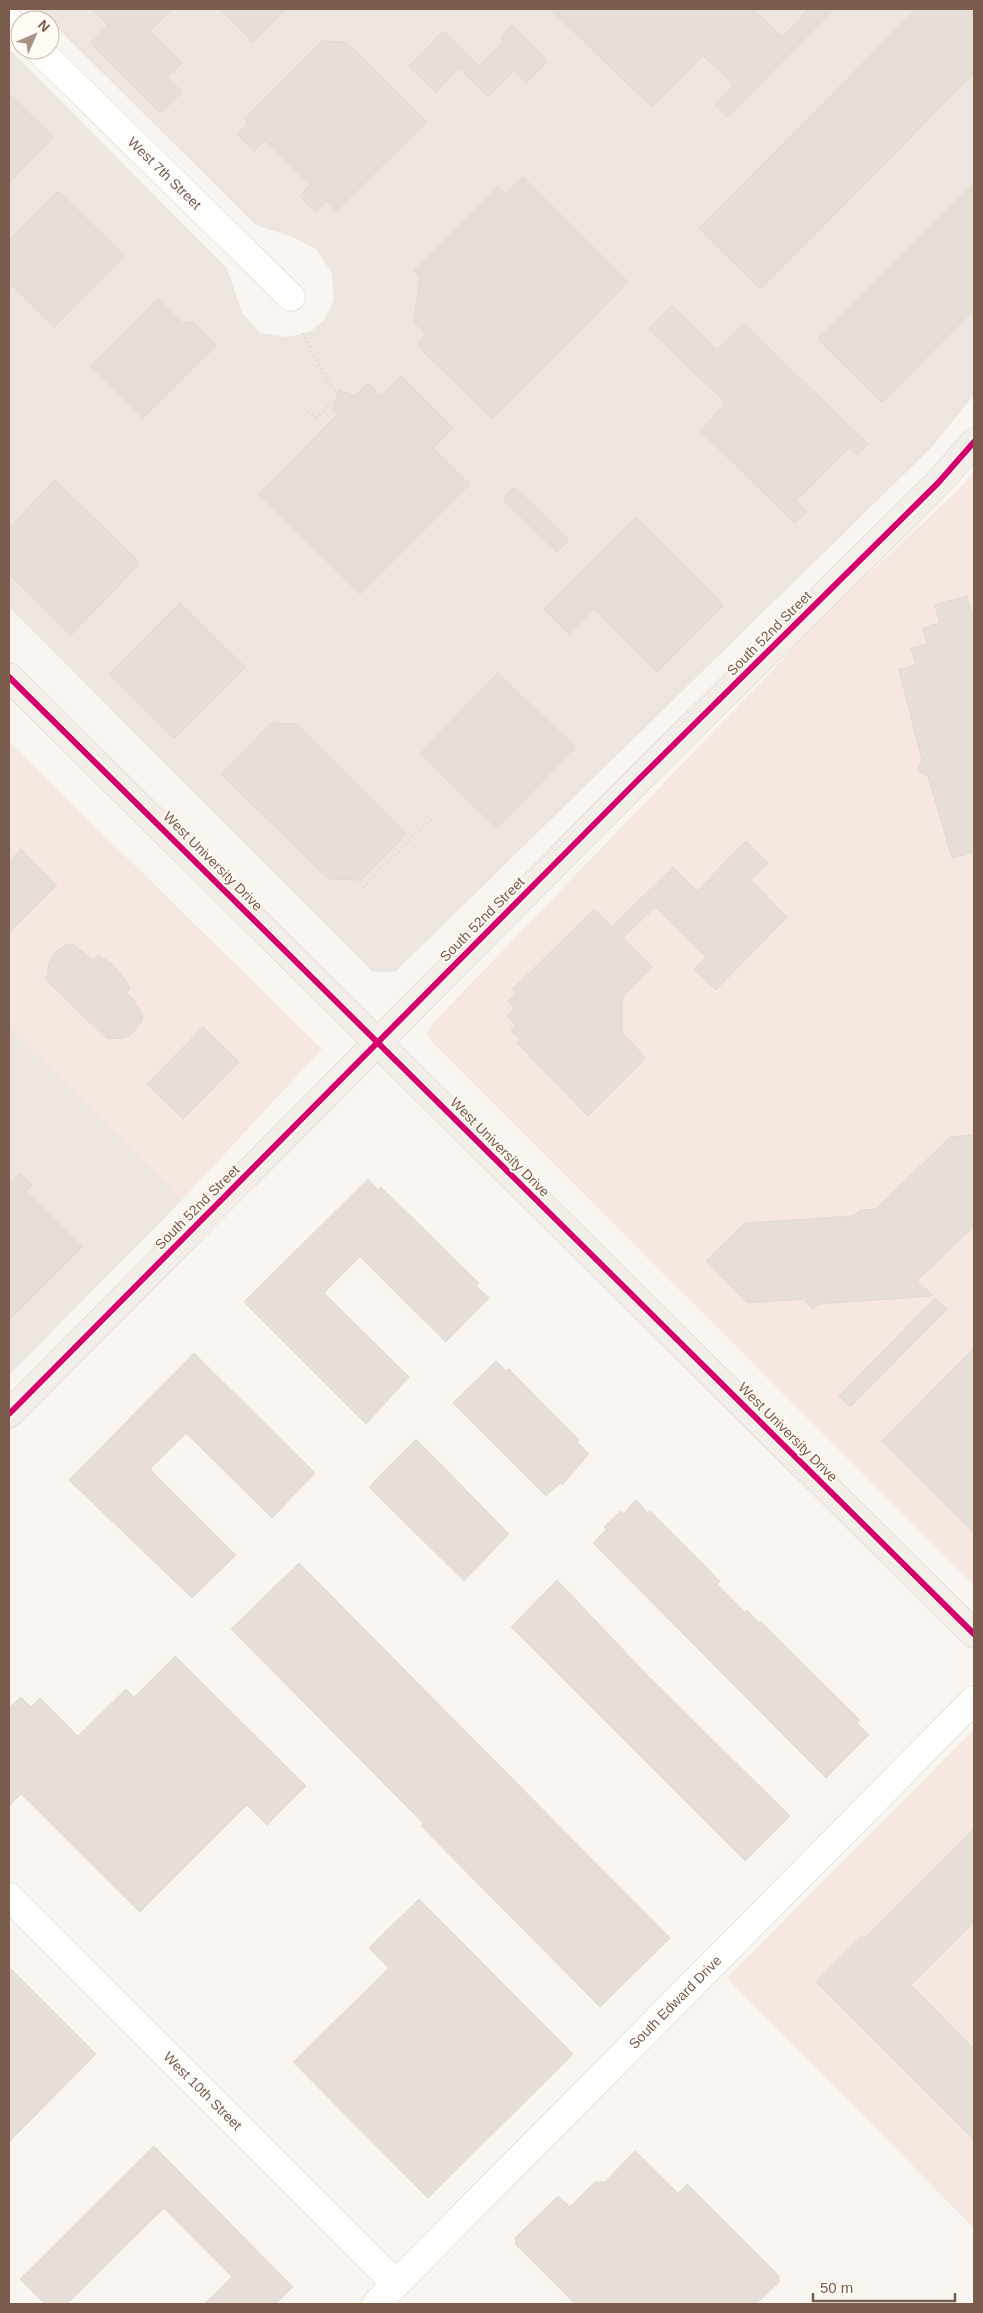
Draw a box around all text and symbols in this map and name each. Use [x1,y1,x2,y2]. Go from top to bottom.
north arrow [10,10,60,60]
text: N [35,17,53,35]
street label: West 7th Street [125,134,205,213]
street label: South 52nd Street [723,587,815,679]
street label: West University Drive [160,808,266,914]
street label: South 52nd Street [436,873,528,965]
street label: West University Drive [447,1094,553,1200]
street label: South 52nd Street [151,1161,243,1253]
street label: West University Drive [735,1379,841,1485]
street label: South Edward Drive [625,1952,725,2052]
street label: West 10th Street [160,2048,245,2133]
scale bar [813,2270,956,2302]
text: 50 m [820,2279,853,2296]

